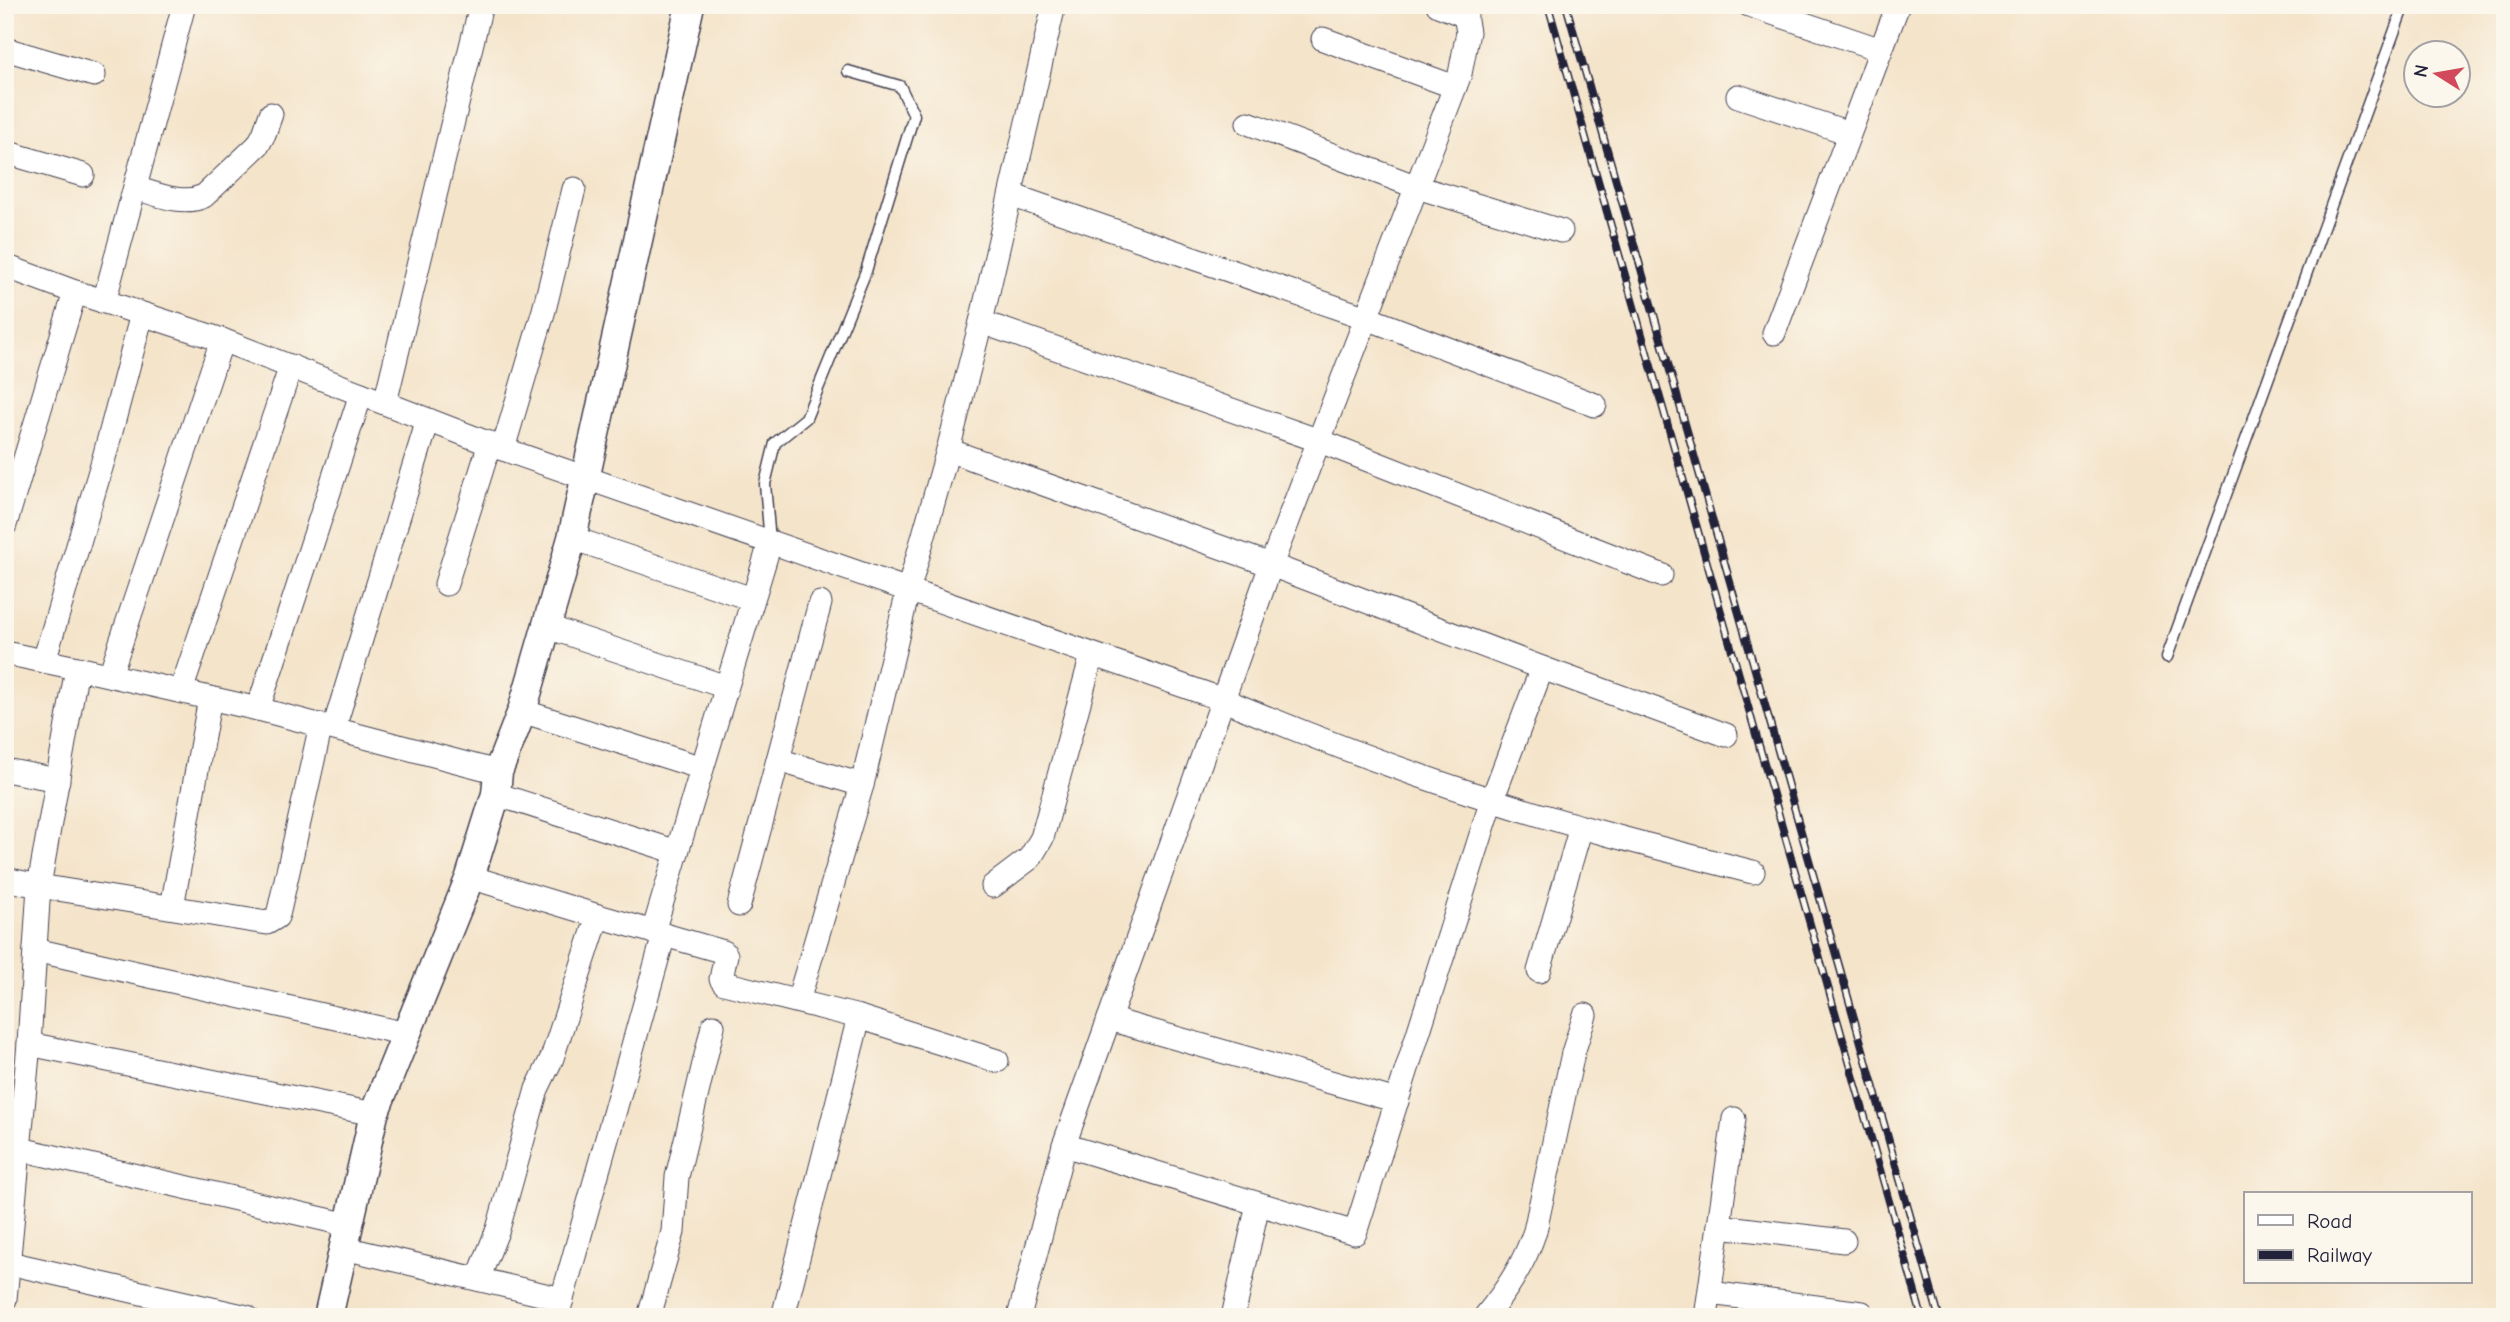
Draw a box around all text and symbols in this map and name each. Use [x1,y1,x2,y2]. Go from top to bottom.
north arrow [2402,38,2472,108]
text: N [2409,63,2433,79]
legend [2244,1192,2472,1284]
text: Road [2307,1209,2352,1233]
text: Railway [2307,1243,2372,1267]

